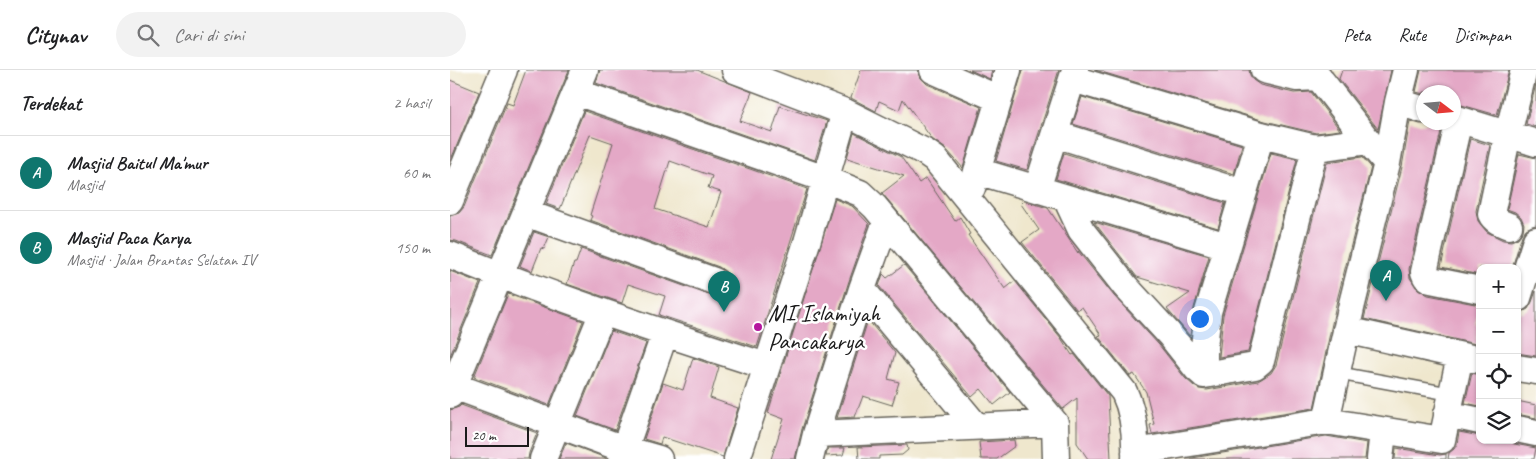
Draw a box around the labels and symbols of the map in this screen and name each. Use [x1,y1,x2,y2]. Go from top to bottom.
north arrow [1416,85,1461,130]
pin: A [1370,260,1402,301]
pin: B [708,271,740,312]
place label: MI Islamiyah Pancakarya [768,298,881,356]
your location [1187,306,1213,332]
marker: MI Islamiyah Pancakarya [752,321,764,333]
scale bar [465,424,529,447]

